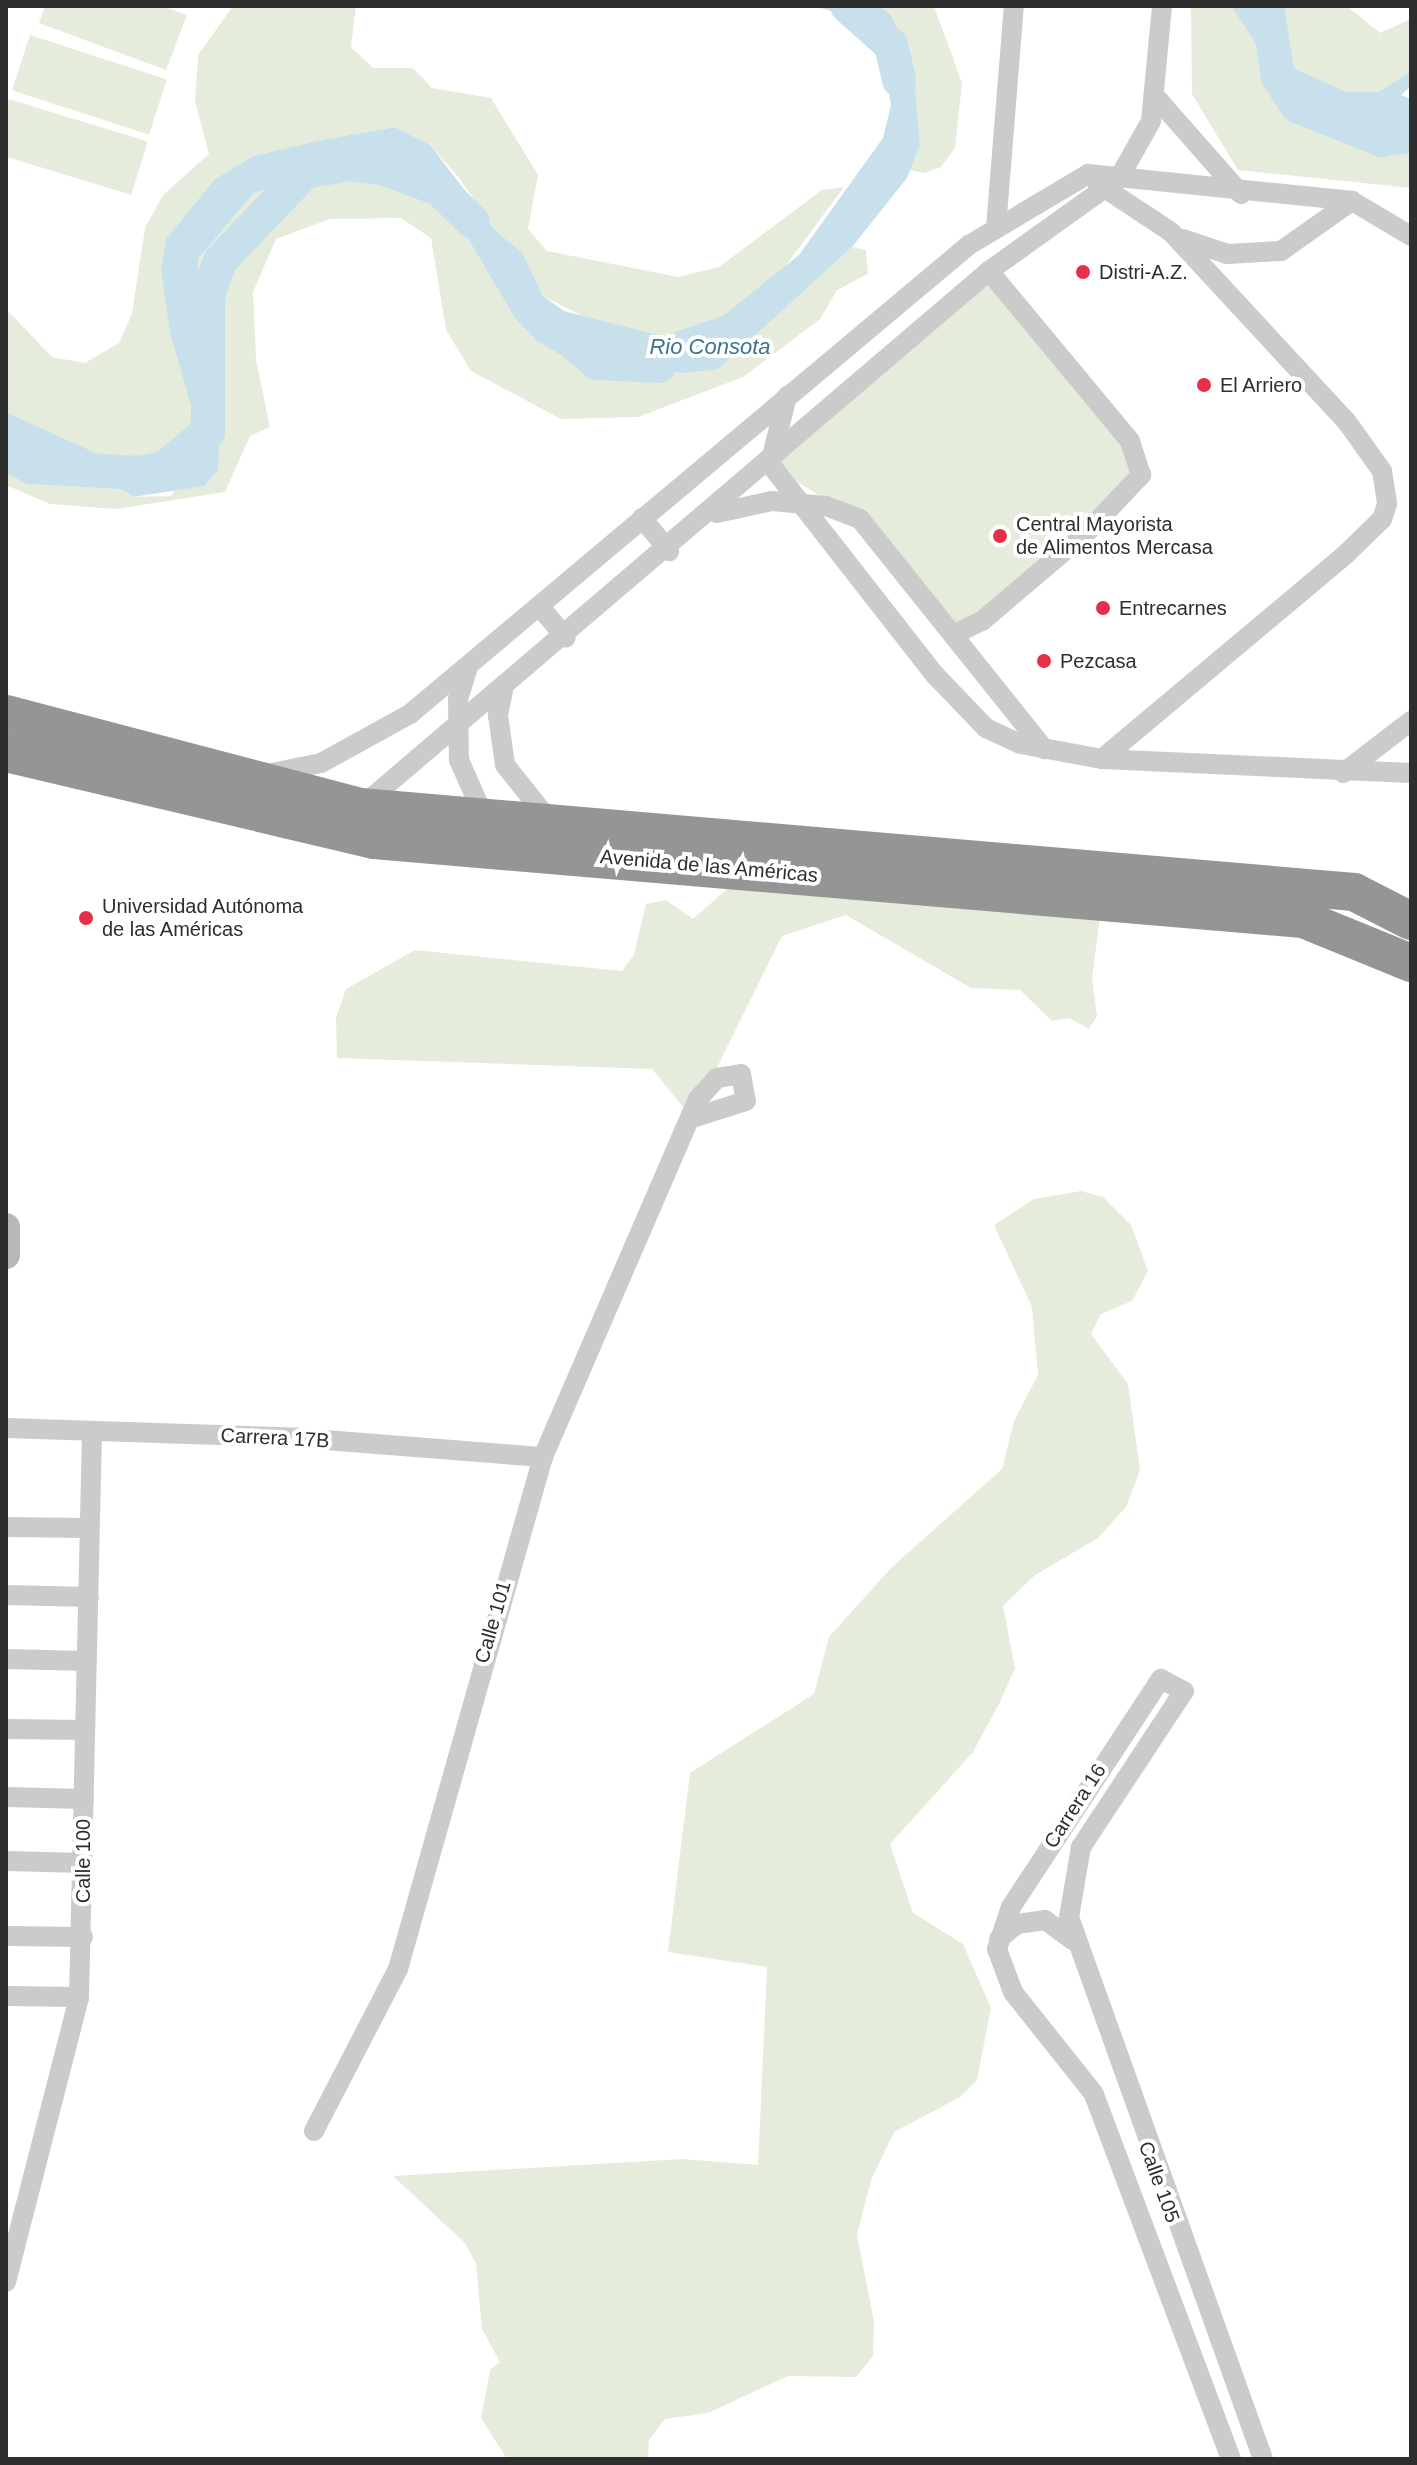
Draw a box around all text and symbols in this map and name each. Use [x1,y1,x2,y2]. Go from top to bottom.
place label: Distri-A.Z. [1099,260,1188,284]
marker: Distri-A.Z. [1074,263,1092,281]
water label: Rio Consota [649,334,771,360]
place label: El Arriero [1220,373,1303,397]
marker: El Arriero [1195,376,1213,394]
place label: Central Mayorista de Alimentos Mercasa [1016,512,1214,559]
marker: Central Mayorista de Alimentos Mercasa [991,527,1009,545]
place label: Entrecarnes [1119,596,1227,620]
marker: Entrecarnes [1094,599,1112,617]
place label: Pezcasa [1060,649,1137,673]
marker: Pezcasa [1035,652,1053,670]
street label: Avenida de las Américas [598,844,820,888]
place label: Universidad Autónoma de las Américas [102,894,304,941]
marker: Universidad Autónoma de las Américas [77,909,95,927]
street label: Carrera 17B [220,1423,330,1453]
street label: Calle 101 [470,1578,516,1666]
street label: Carrera 16 [1039,1759,1111,1853]
street label: Calle 100 [71,1819,95,1903]
street label: Calle 105 [1133,2138,1185,2226]

